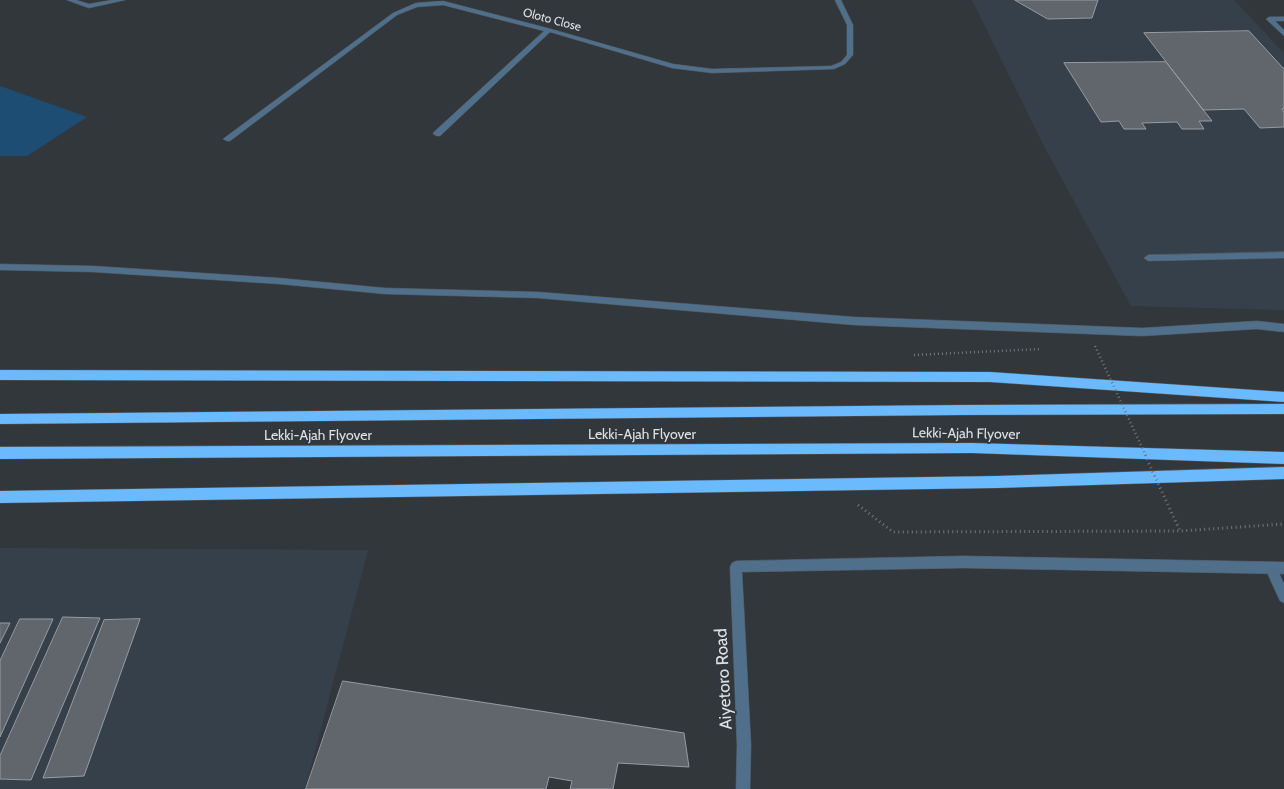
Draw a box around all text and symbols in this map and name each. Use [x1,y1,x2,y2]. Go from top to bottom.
street label: Oloto Close [521,5,583,35]
street label: Lekki-Ajah Flyover [912,425,1020,443]
street label: Lekki-Ajah Flyover [588,427,696,443]
street label: Lekki-Ajah Flyover [264,428,372,444]
street label: Aiyetoro Road [711,628,737,730]

